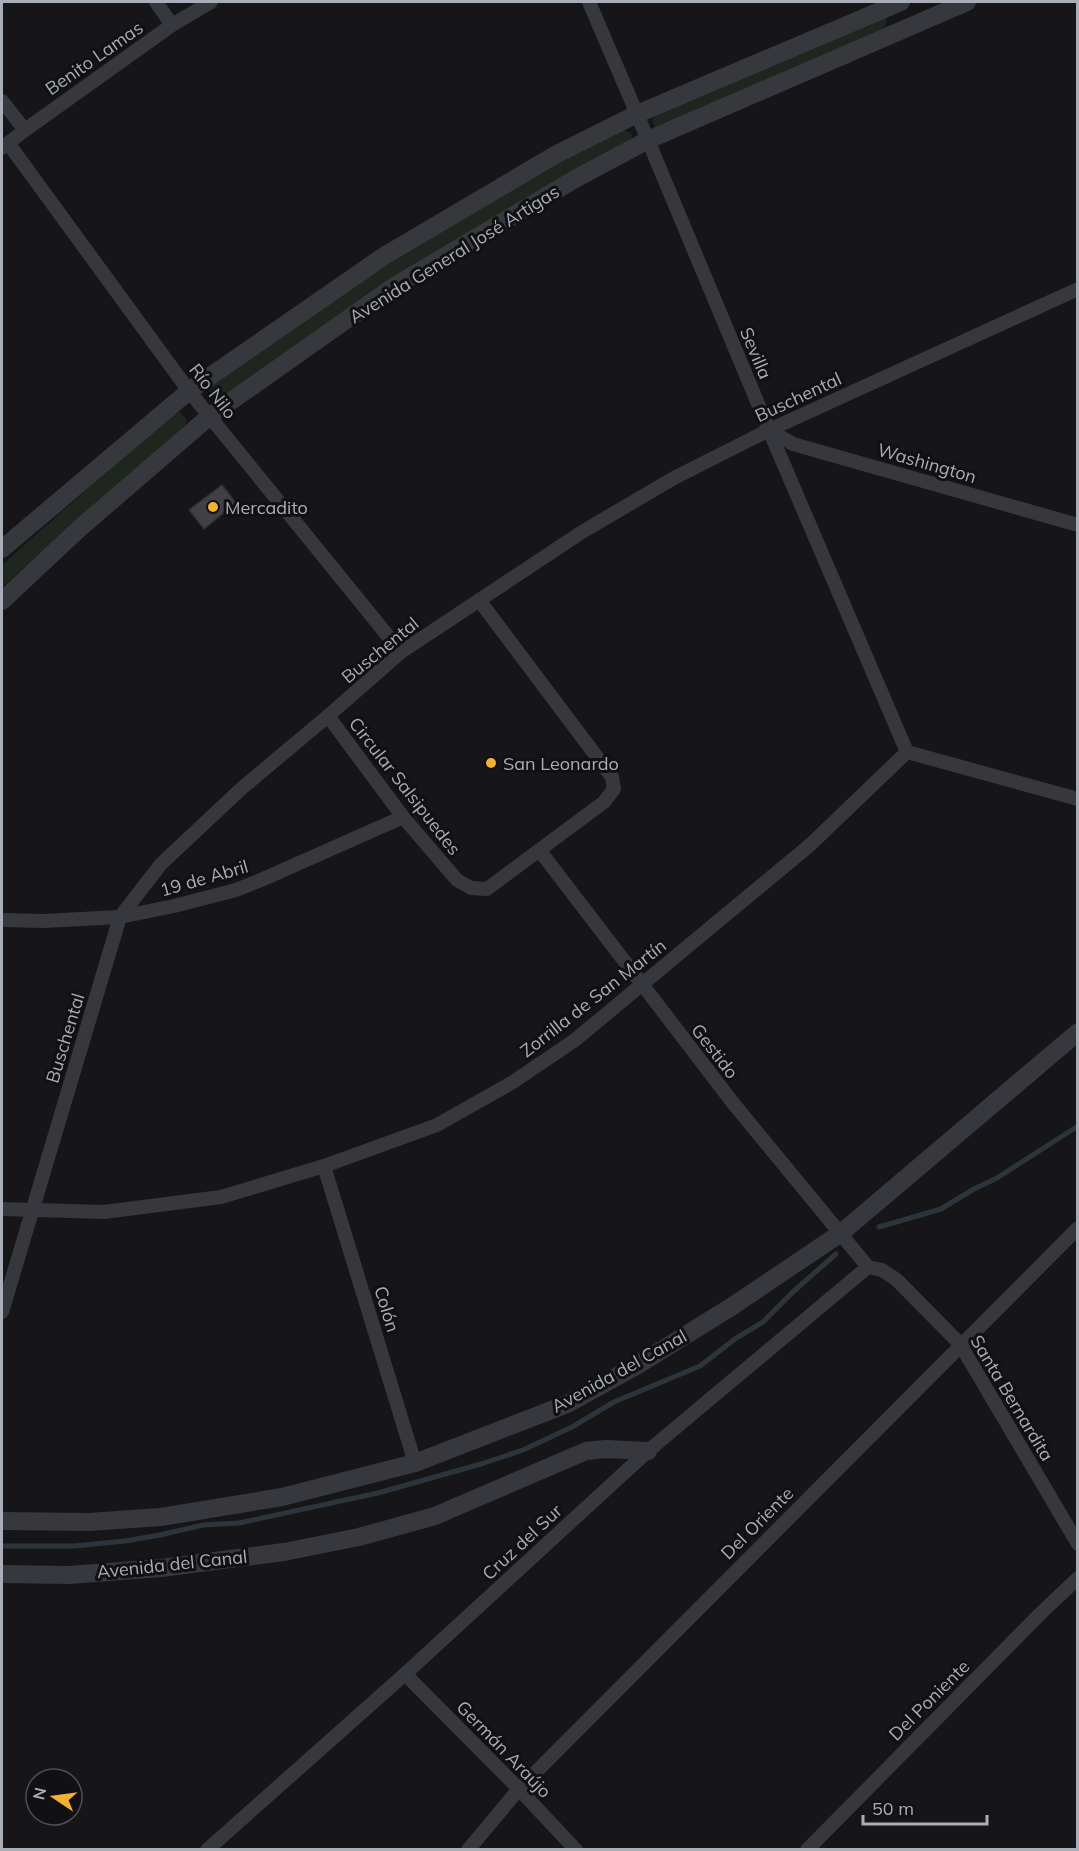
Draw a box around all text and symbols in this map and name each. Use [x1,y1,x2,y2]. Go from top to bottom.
street label: Benito Lamas [41,16,147,100]
street label: Avenida General José Artigas [345,180,563,328]
street label: Sevilla [735,324,777,382]
street label: Río Nilo [184,359,242,423]
street label: Buschental [751,367,845,427]
street label: Washington [875,438,979,488]
place label: Mercadito [225,496,308,519]
marker: Mercadito [206,500,220,514]
street label: Buschental [337,612,423,688]
street label: Circular Salsipuedes [344,712,466,860]
place label: San Leonardo [503,752,619,775]
marker: San Leonardo [484,756,498,770]
street label: 19 de Abril [157,854,251,902]
street label: Zorrilla de San Martín [515,934,671,1062]
street label: Buschental [40,990,90,1086]
street label: Gestido [686,1019,744,1083]
street label: Colón [369,1283,405,1335]
street label: Avenida del Canal [547,1324,691,1418]
street label: Santa Bernardita [965,1331,1059,1465]
street label: Del Oriente [716,1482,798,1564]
street label: Cruz del Sur [477,1499,567,1585]
street label: Avenida del Canal [96,1545,248,1583]
street label: Del Poniente [884,1655,974,1745]
street label: Germán Araújo [452,1695,556,1803]
north arrow [24,1767,84,1827]
text: N [28,1785,50,1802]
scale bar [863,1788,988,1826]
text: 50 m [872,1797,914,1820]

